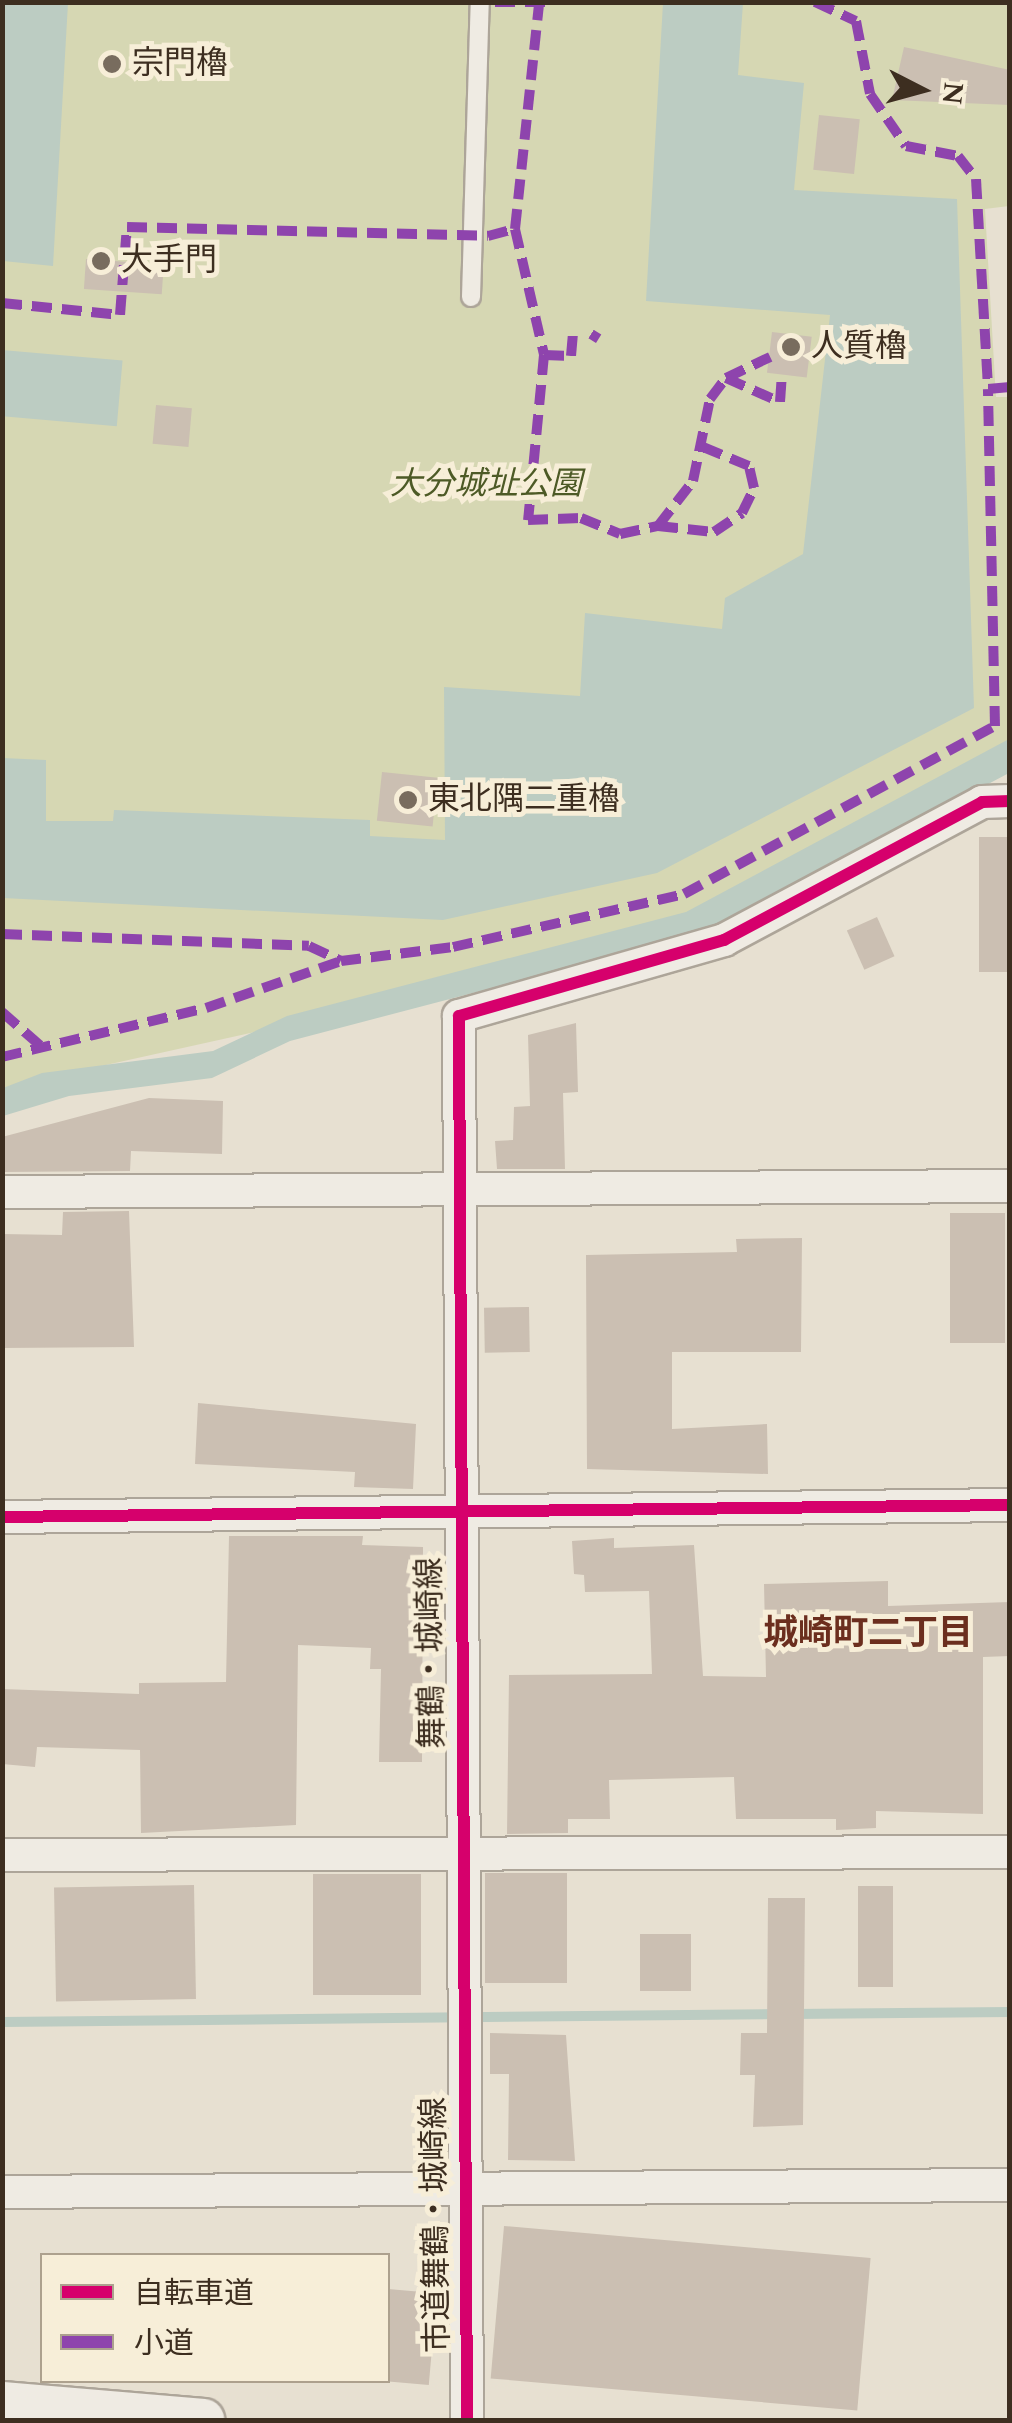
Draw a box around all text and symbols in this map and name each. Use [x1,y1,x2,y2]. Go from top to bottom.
north arrow [872,40,972,140]
place label: 宗門櫓 [132,45,228,83]
marker: 宗門櫓 [101,53,123,75]
text: N [930,80,975,107]
place label: 大手門 [121,242,217,280]
marker: 大手門 [90,250,112,272]
place label: 人質櫓 [811,328,907,366]
marker: 人質櫓 [780,336,802,358]
park label: 大分城址公園 [390,466,582,504]
place label: 東北隅二重櫓 [428,781,620,819]
marker: 東北隅二重櫓 [397,789,419,811]
street label: 舞鶴・城崎線 [411,1557,453,1749]
district label: 城崎町二丁目 [763,1613,973,1655]
street label: 市道舞鶴・城崎線 [416,2097,458,2353]
legend [40,2253,390,2383]
text: 自転車道 [134,2271,254,2317]
text: 小道 [134,2321,194,2367]

